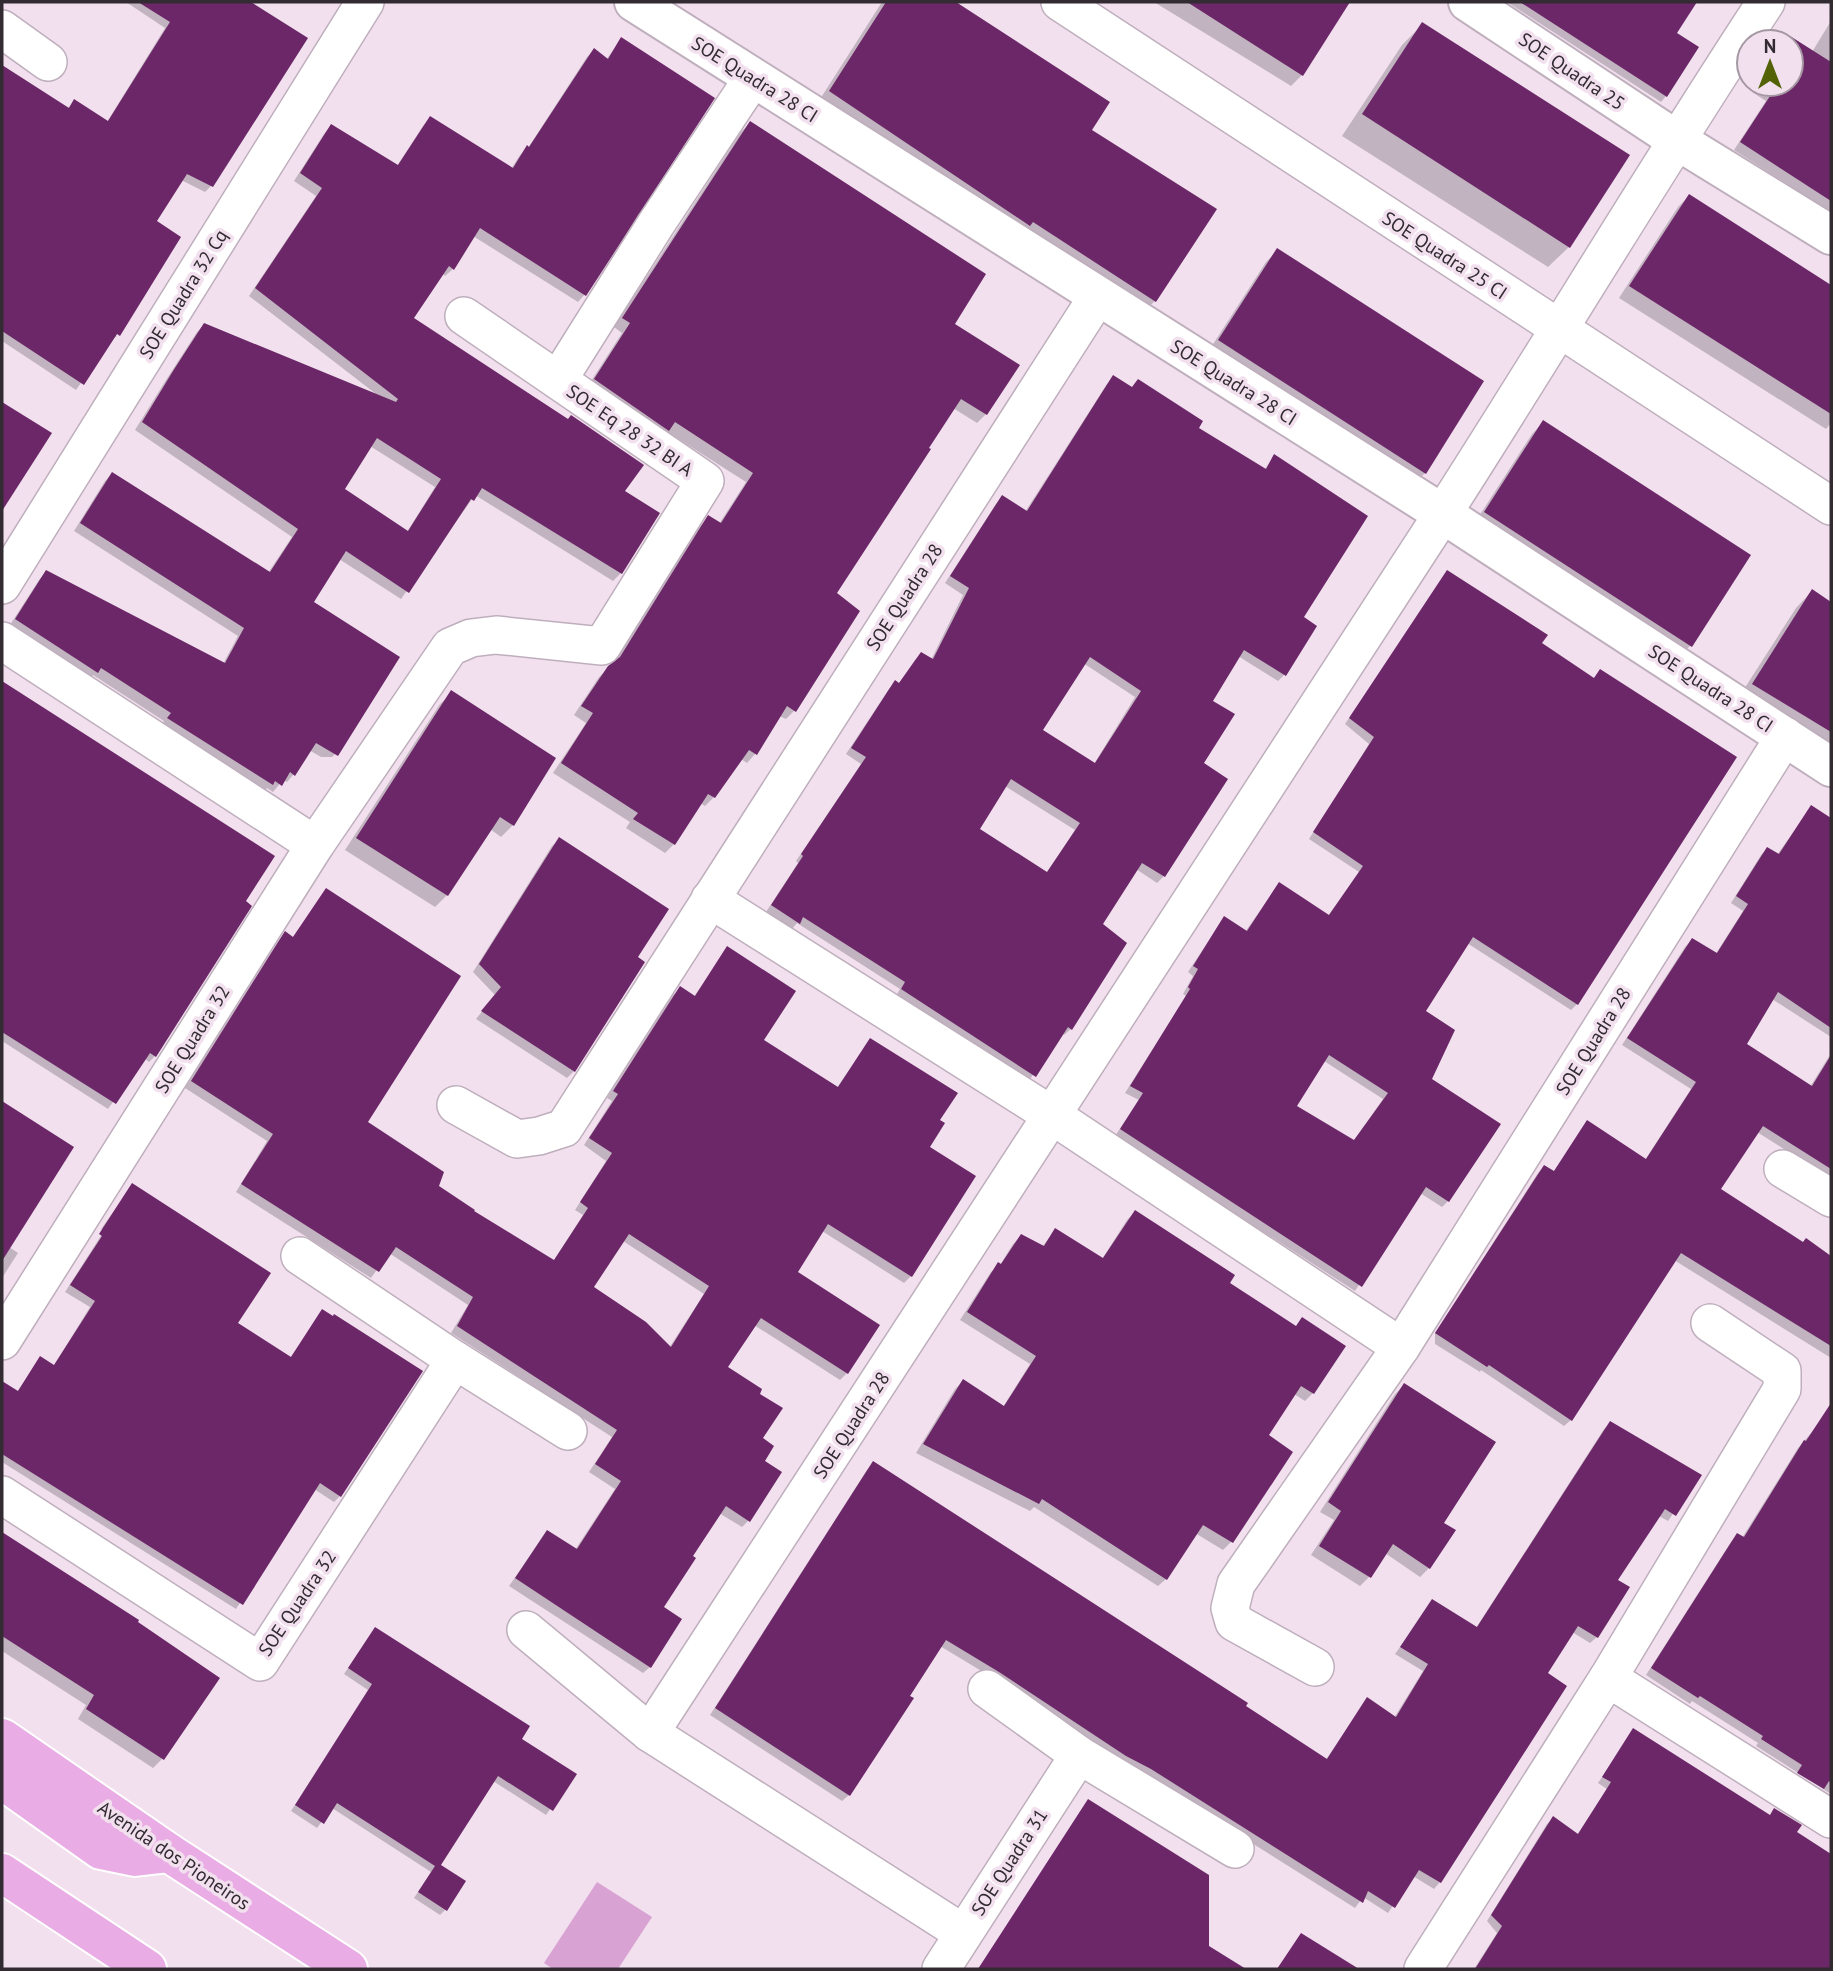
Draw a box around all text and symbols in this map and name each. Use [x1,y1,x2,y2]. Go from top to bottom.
street label: SOE Quadra 25 [1514,27,1630,115]
north arrow [1735,28,1805,98]
street label: SOE Quadra 28 CI [687,31,823,127]
text: N [1764,34,1776,58]
street label: SOE Quadra 25 CI [1378,206,1512,304]
street label: SOE Quadra 32 Cq [134,225,232,363]
street label: SOE Quadra 28 CI [1166,334,1302,430]
street label: SOE Eq 28 32 BI A [562,379,698,481]
street label: SOE Quadra 28 [860,539,948,655]
street label: SOE Quadra 28 CI [1644,639,1778,737]
street label: SOE Quadra 32 [149,981,235,1097]
street label: SOE Quadra 28 [1550,983,1636,1099]
street label: SOE Quadra 28 [807,1367,895,1483]
street label: SOE Quadra 32 [253,1545,341,1661]
street label: Avenida dos Pioneiros [93,1795,255,1915]
street label: SOE Quadra 31 [965,1804,1053,1920]

